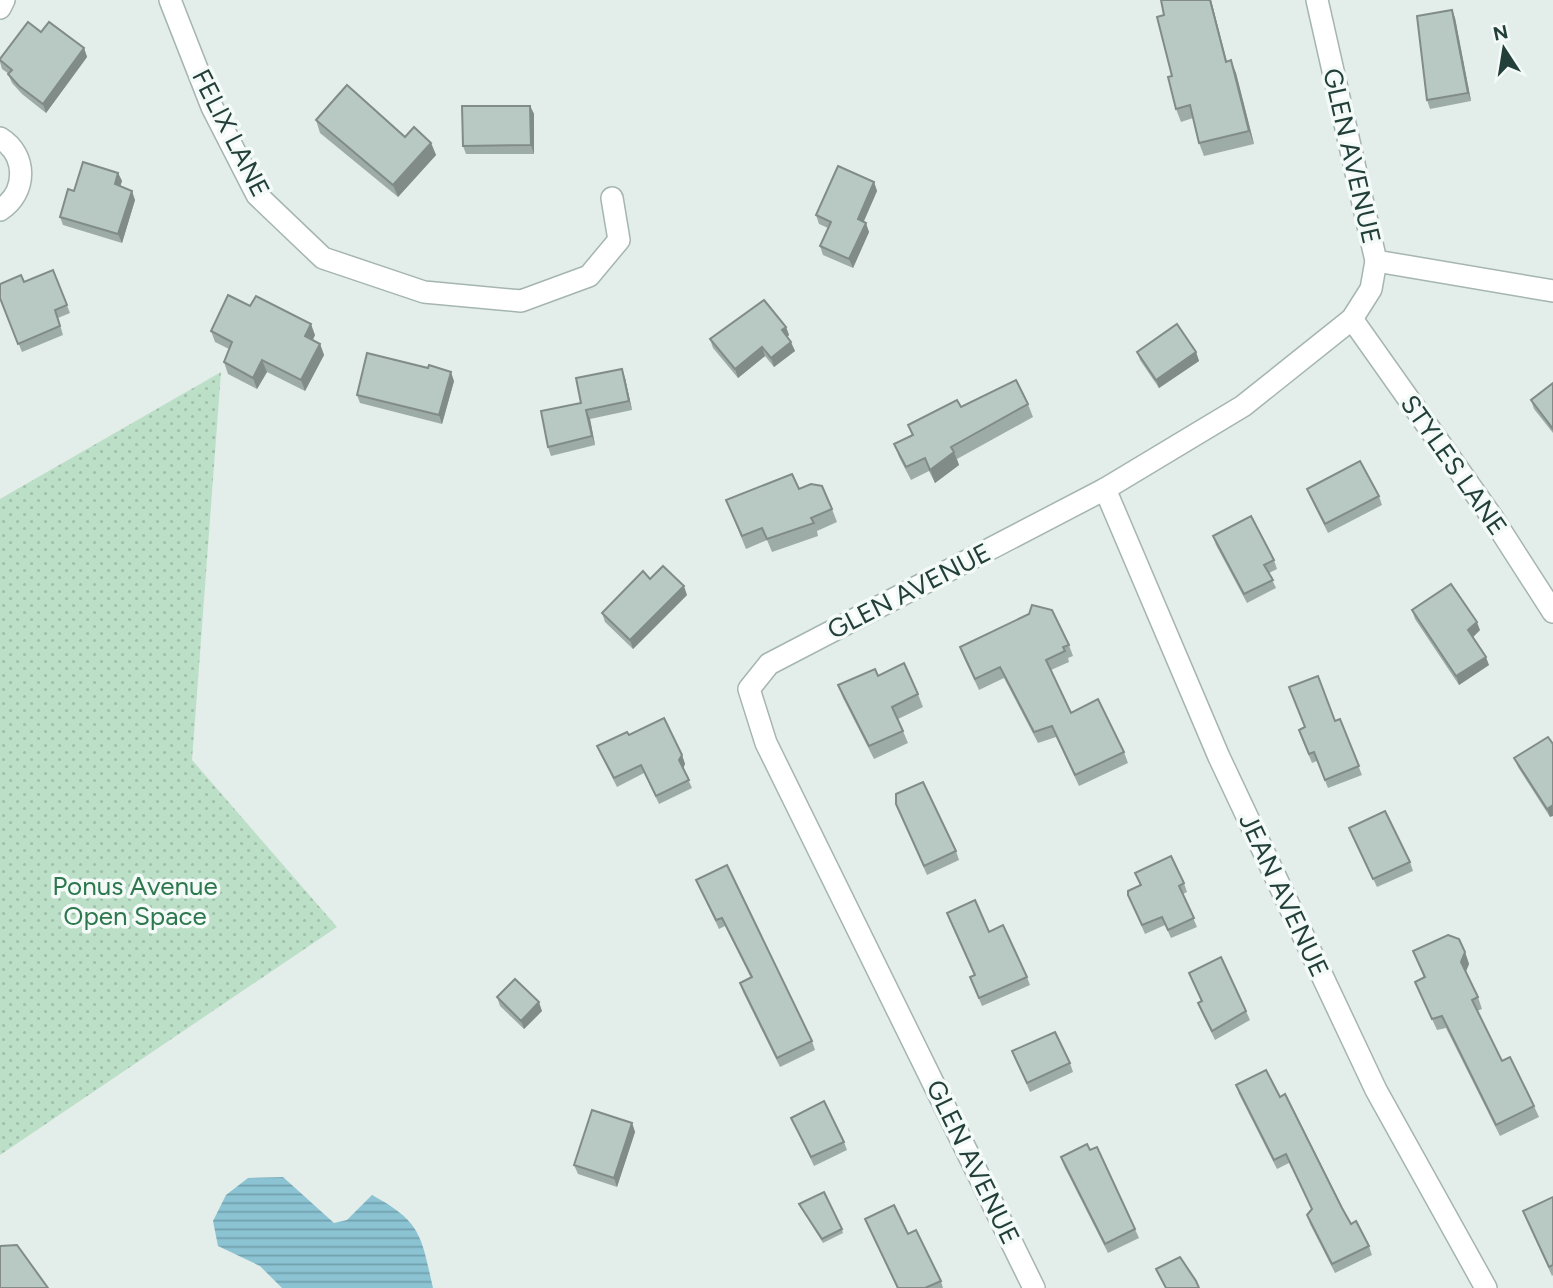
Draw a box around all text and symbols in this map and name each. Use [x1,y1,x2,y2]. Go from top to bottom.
north arrow [1469,14,1539,84]
text: N [1491,20,1510,46]
street label: FELIX LANE [185,64,277,202]
street label: GLEN AVENUE [1316,65,1388,247]
street label: STYLES LANE [1394,389,1514,541]
street label: GLEN AVENUE [822,536,996,646]
street label: JEAN AVENUE [1232,808,1336,982]
park label: Ponus Avenue Open Space [52,870,218,932]
street label: GLEN AVENUE [919,1075,1027,1249]

